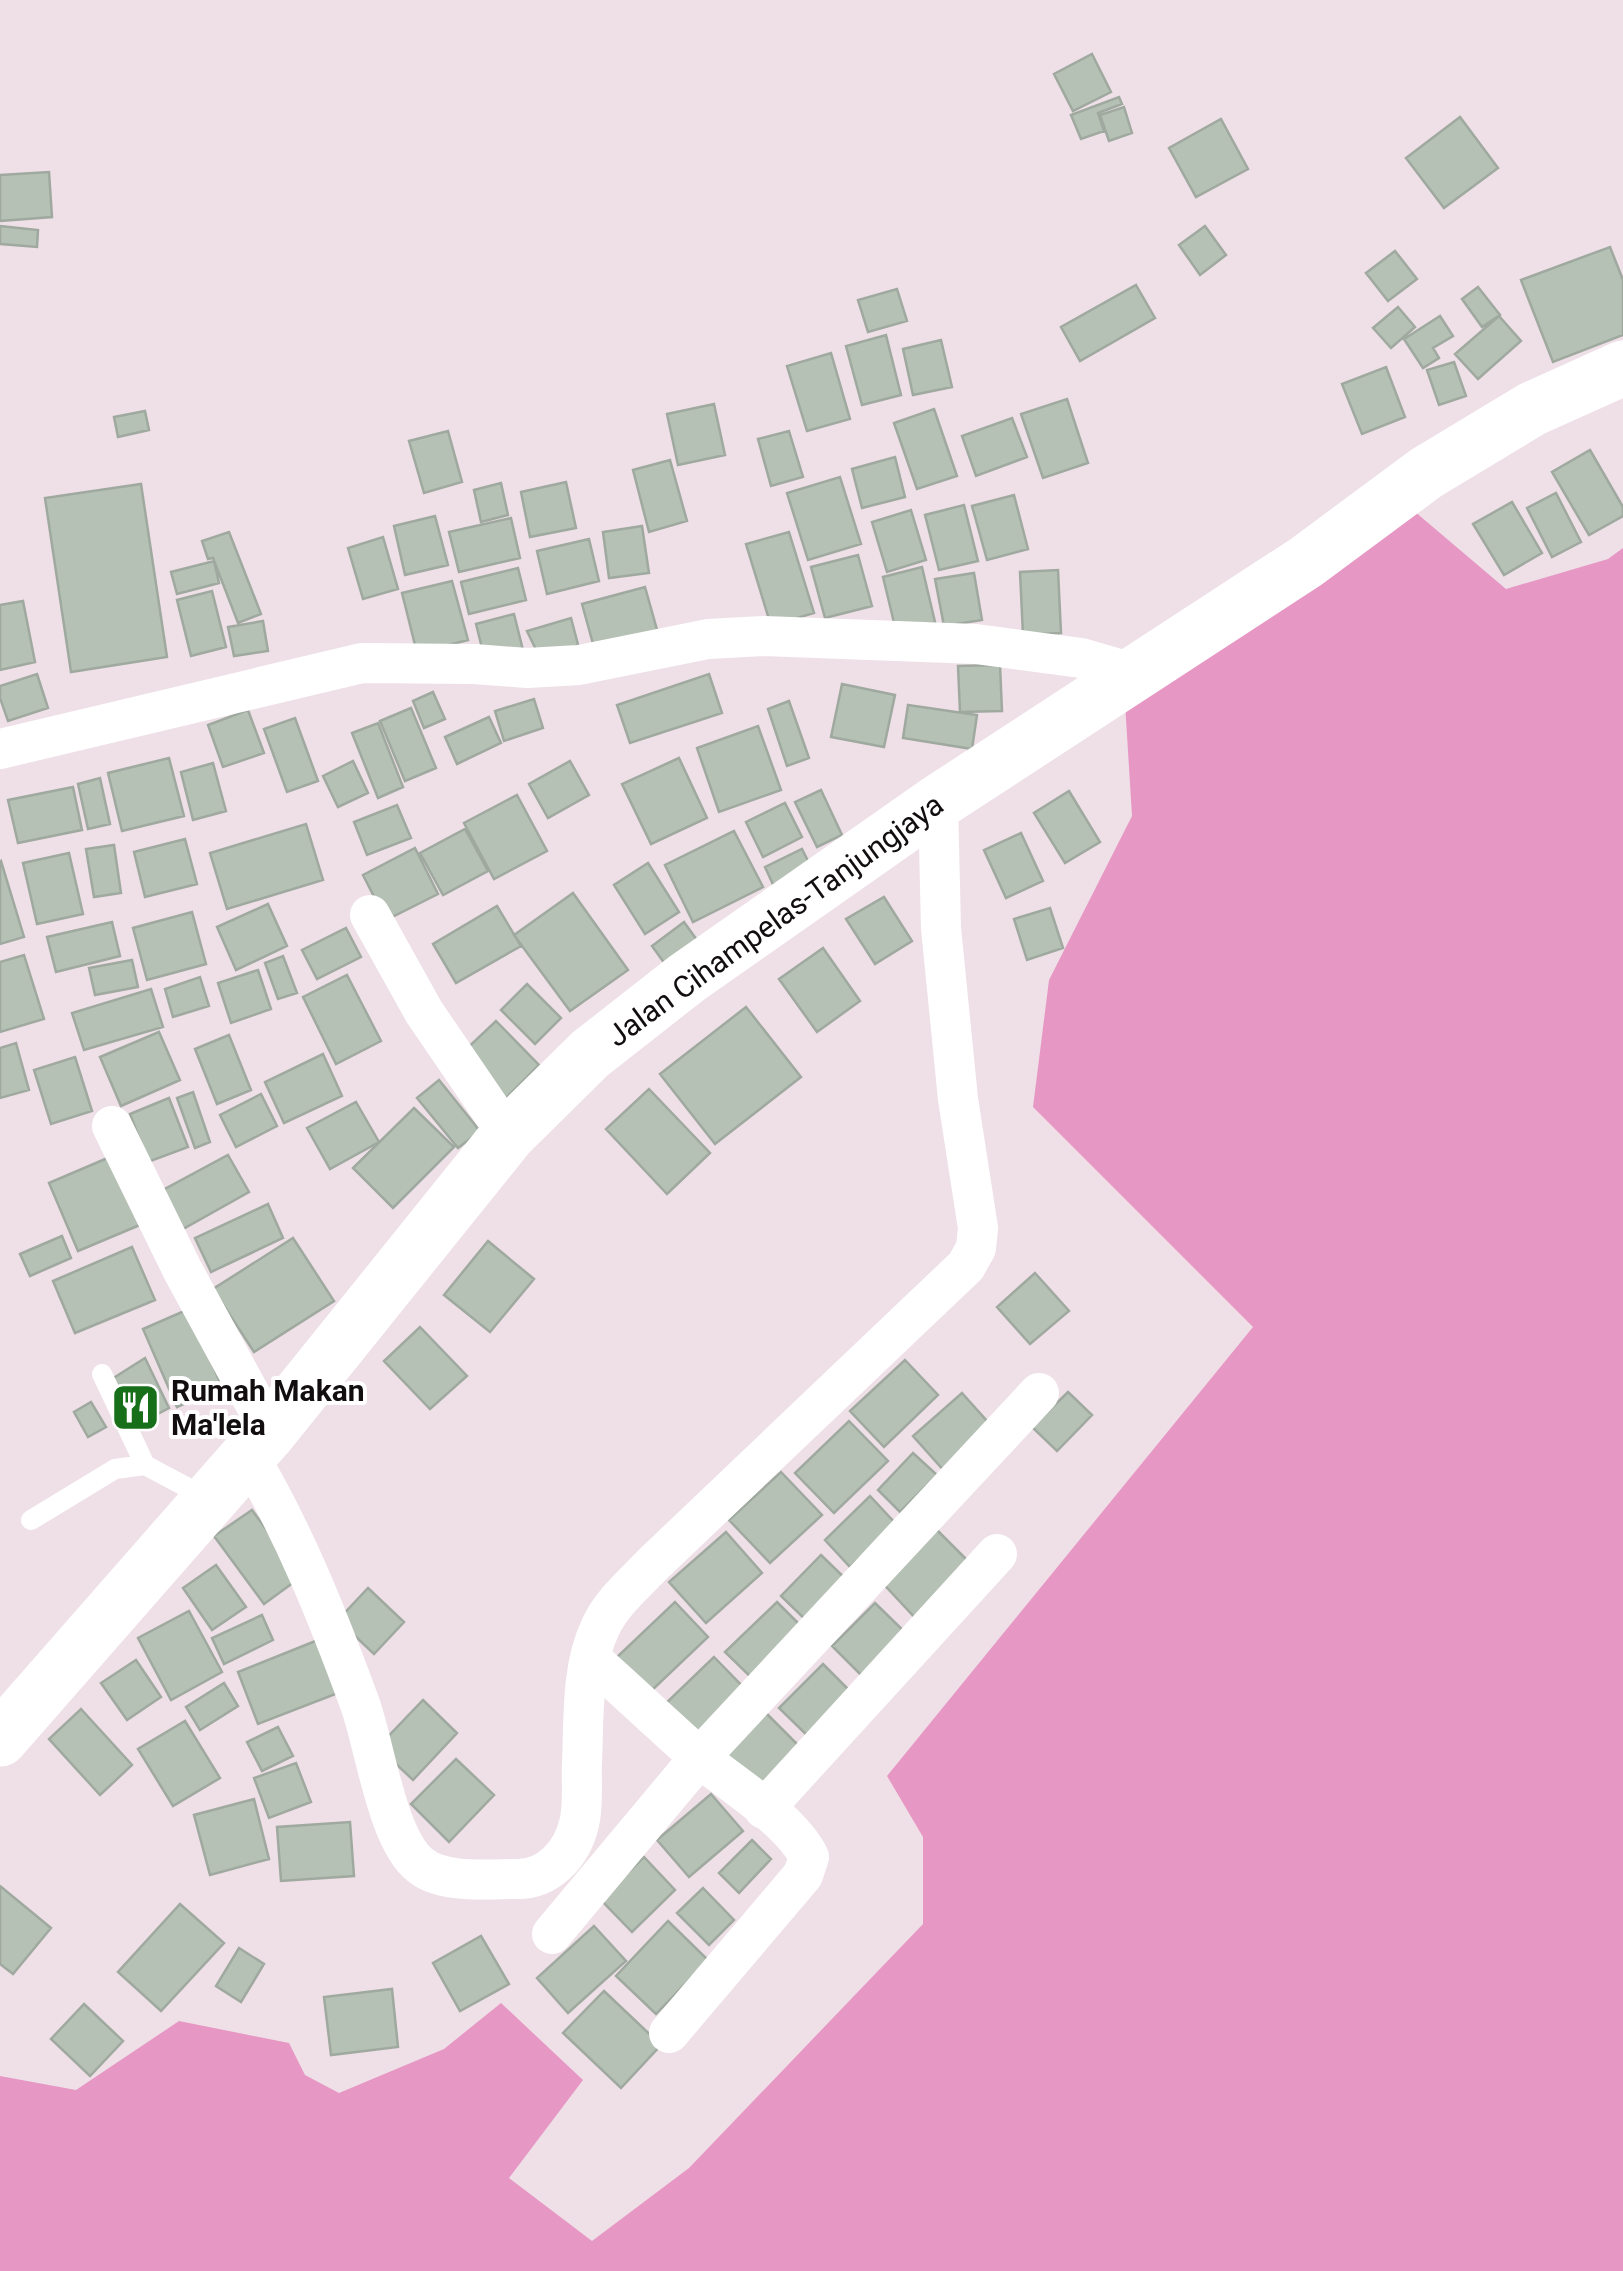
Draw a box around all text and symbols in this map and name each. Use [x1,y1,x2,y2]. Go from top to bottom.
street label: Jalan Cihampelas-Tanjungjaya [600,786,950,1054]
place label: Rumah Makan Ma'lela [171,1373,365,1442]
restaurant icon: Rumah Makan Ma'lela [110,1381,162,1433]

